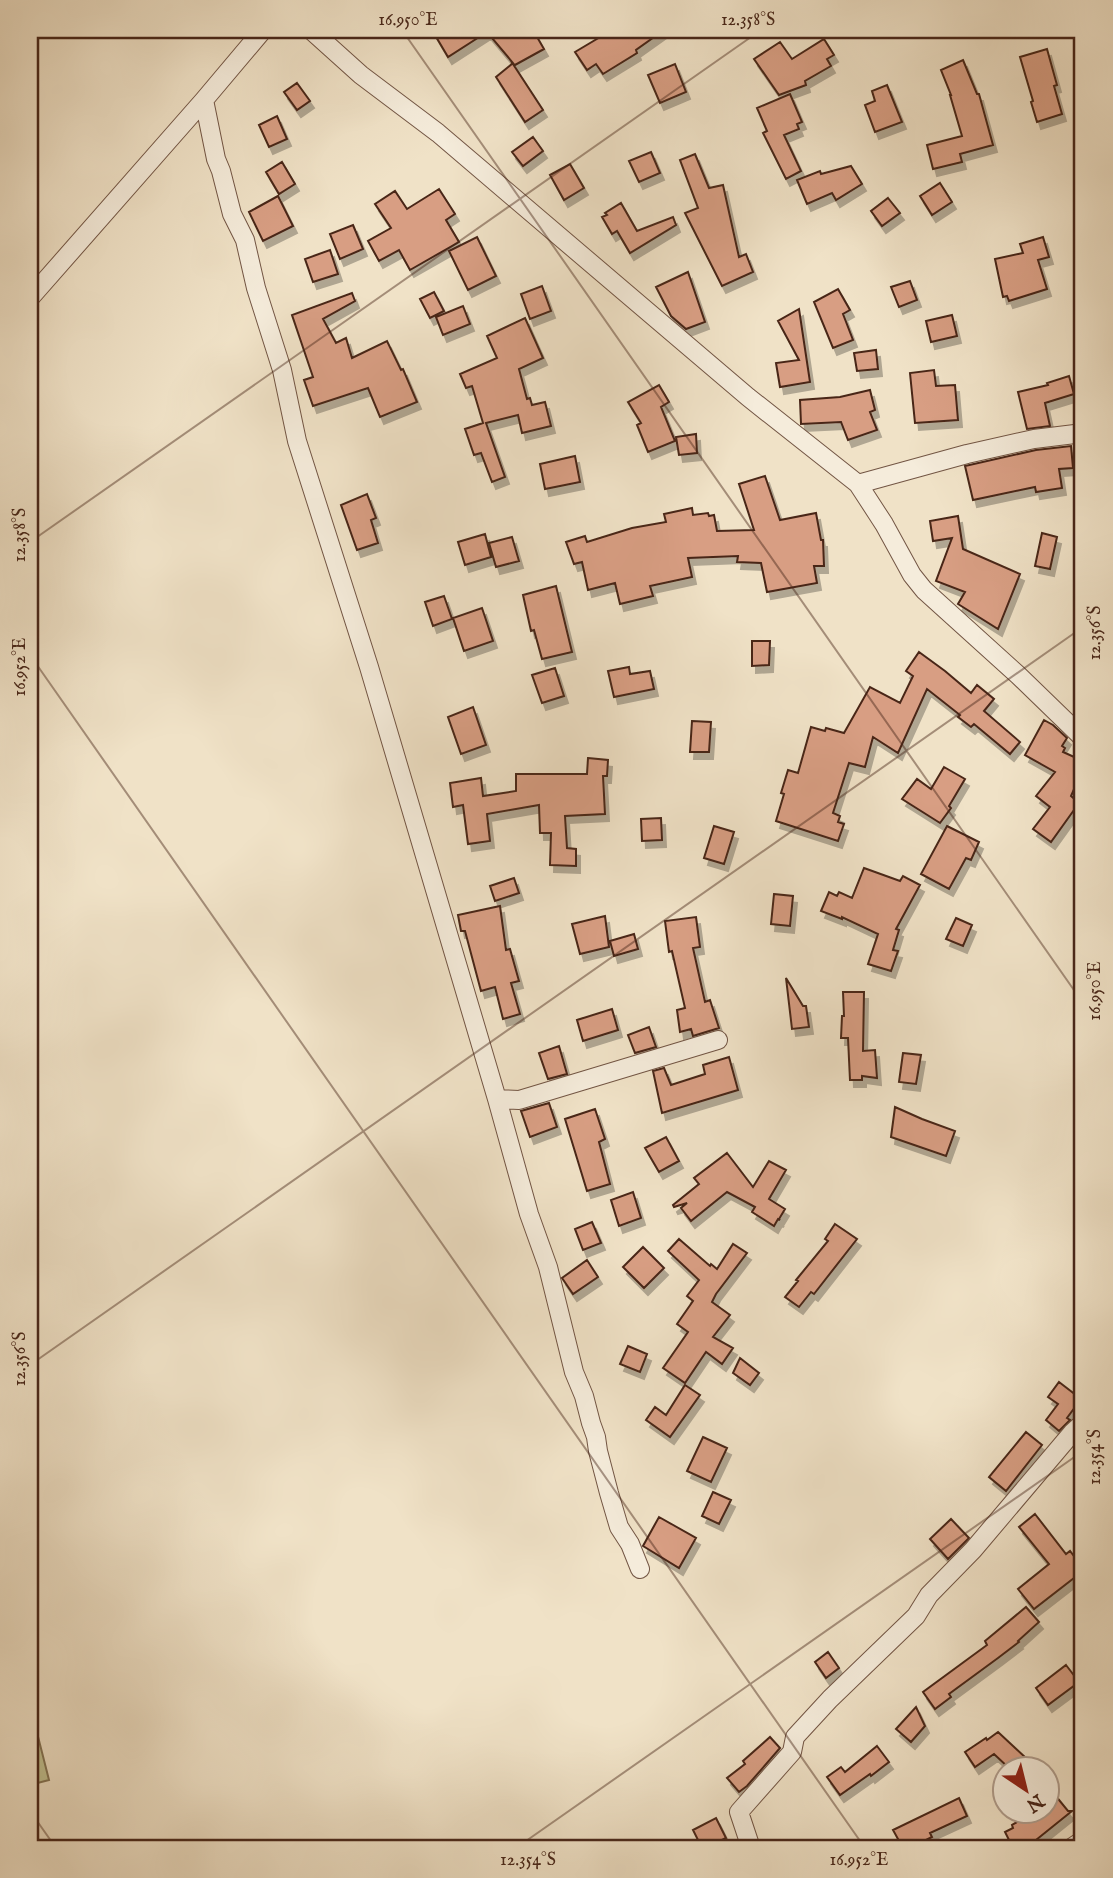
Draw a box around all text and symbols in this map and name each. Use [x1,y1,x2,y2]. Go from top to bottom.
text: 16.950°E [378,9,438,32]
text: 12.358°S [721,9,775,32]
text: 12.358°S [9,508,32,562]
text: 12.356°S [1084,606,1107,660]
text: 16.952°E [9,637,32,697]
text: 16.950°E [1084,961,1107,1021]
text: 12.356°S [9,1332,32,1386]
text: 12.354°S [1084,1429,1107,1485]
north arrow [990,1756,1060,1826]
text: N [1021,1787,1049,1817]
text: 12.354°S [500,1849,556,1872]
text: 16.952°E [829,1849,889,1872]

